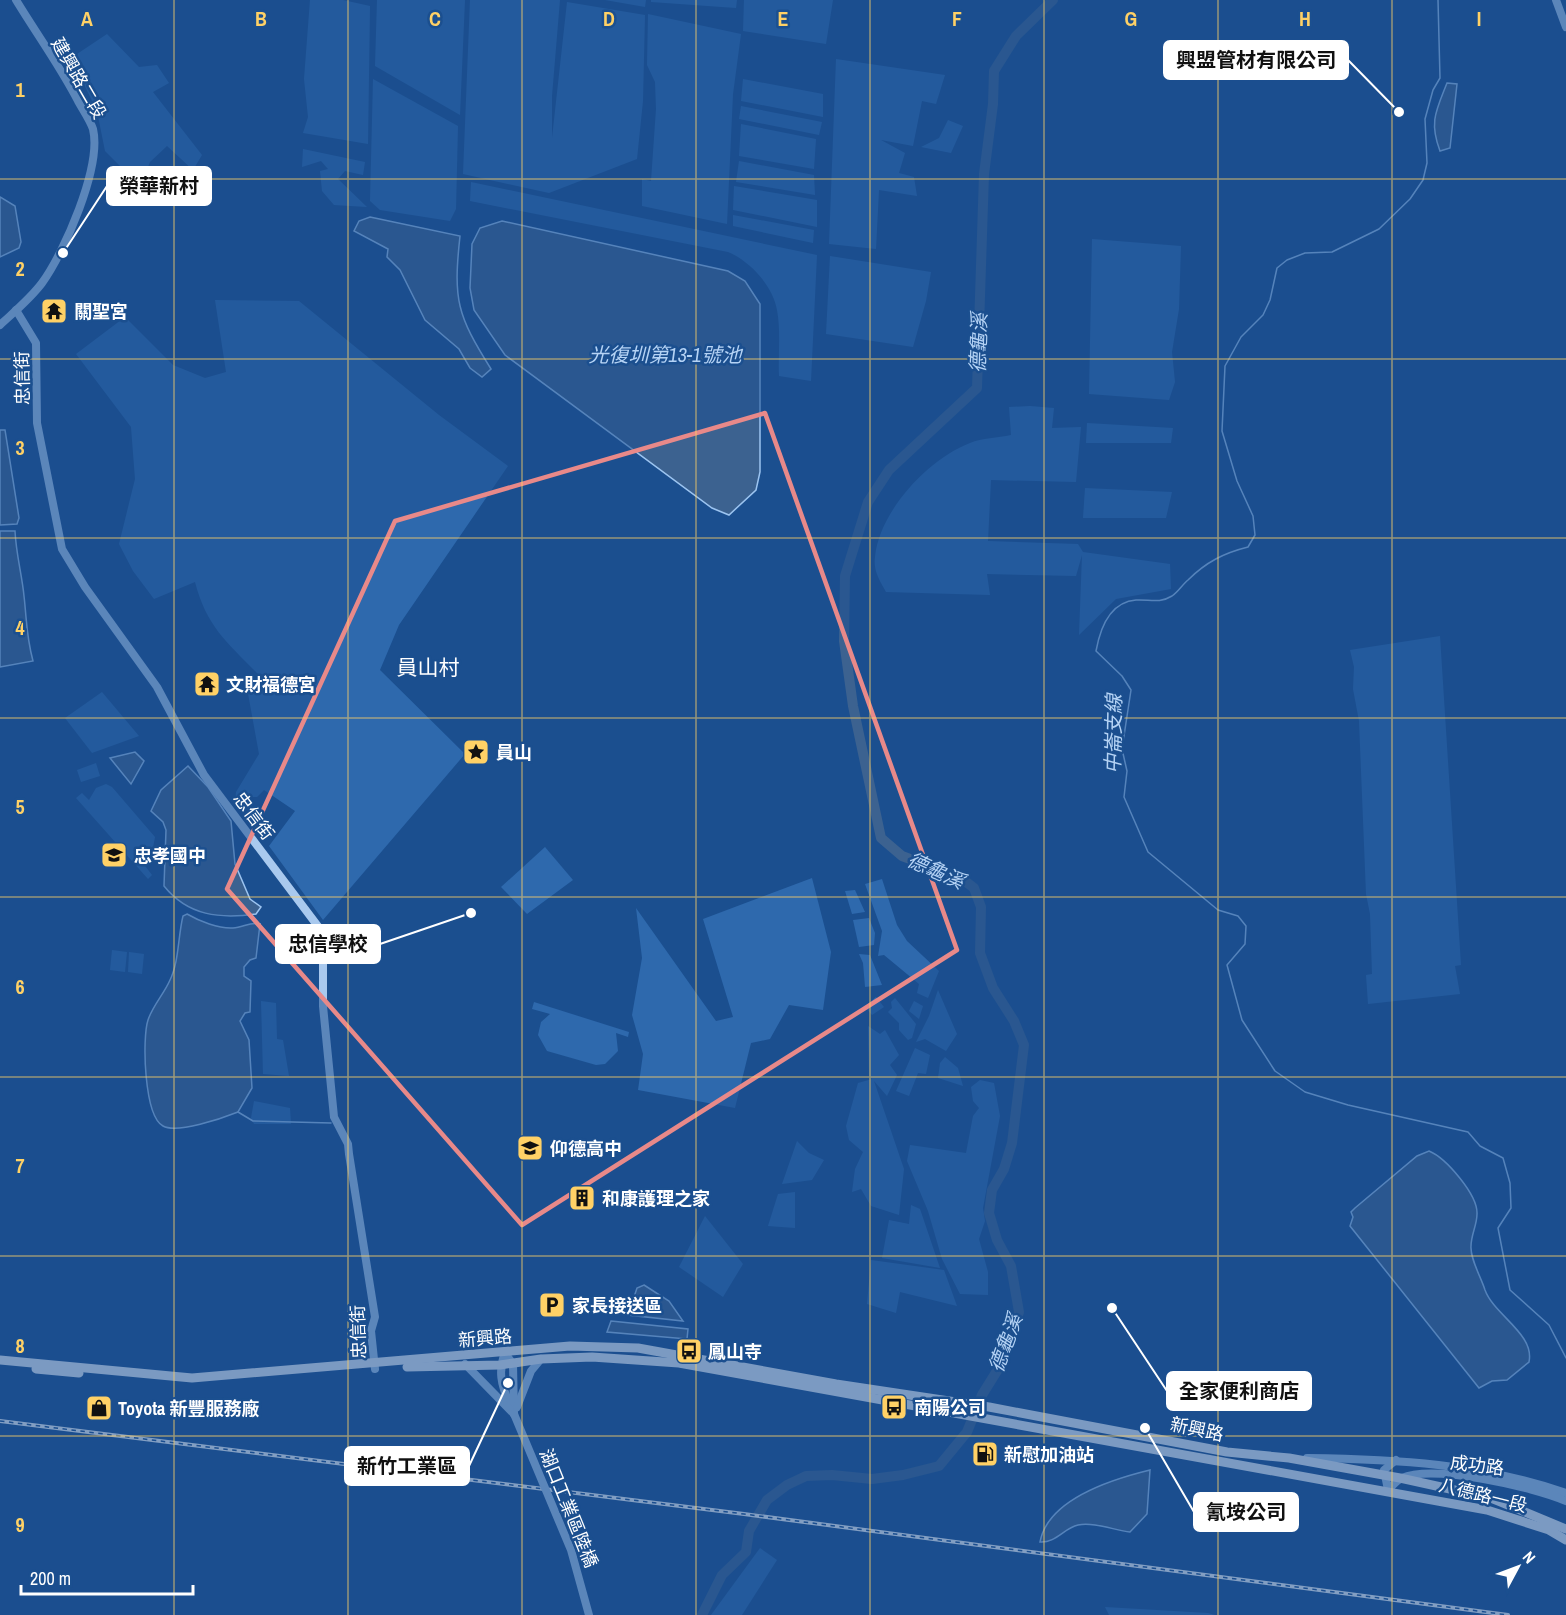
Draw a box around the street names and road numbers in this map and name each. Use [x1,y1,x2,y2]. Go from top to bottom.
street label: 建興路二段 [46,33,112,123]
street label: 忠信街 [9,351,35,405]
street label: 忠信街 [228,787,280,845]
street label: 忠信街 [345,1305,371,1359]
street label: 新興路 [457,1323,513,1353]
street label: 新興路 [1168,1411,1226,1447]
street label: 湖口工業區陸橋 [534,1445,604,1571]
street label: 成功路 [1449,1449,1505,1481]
street label: 八德路一段 [1436,1472,1530,1518]

